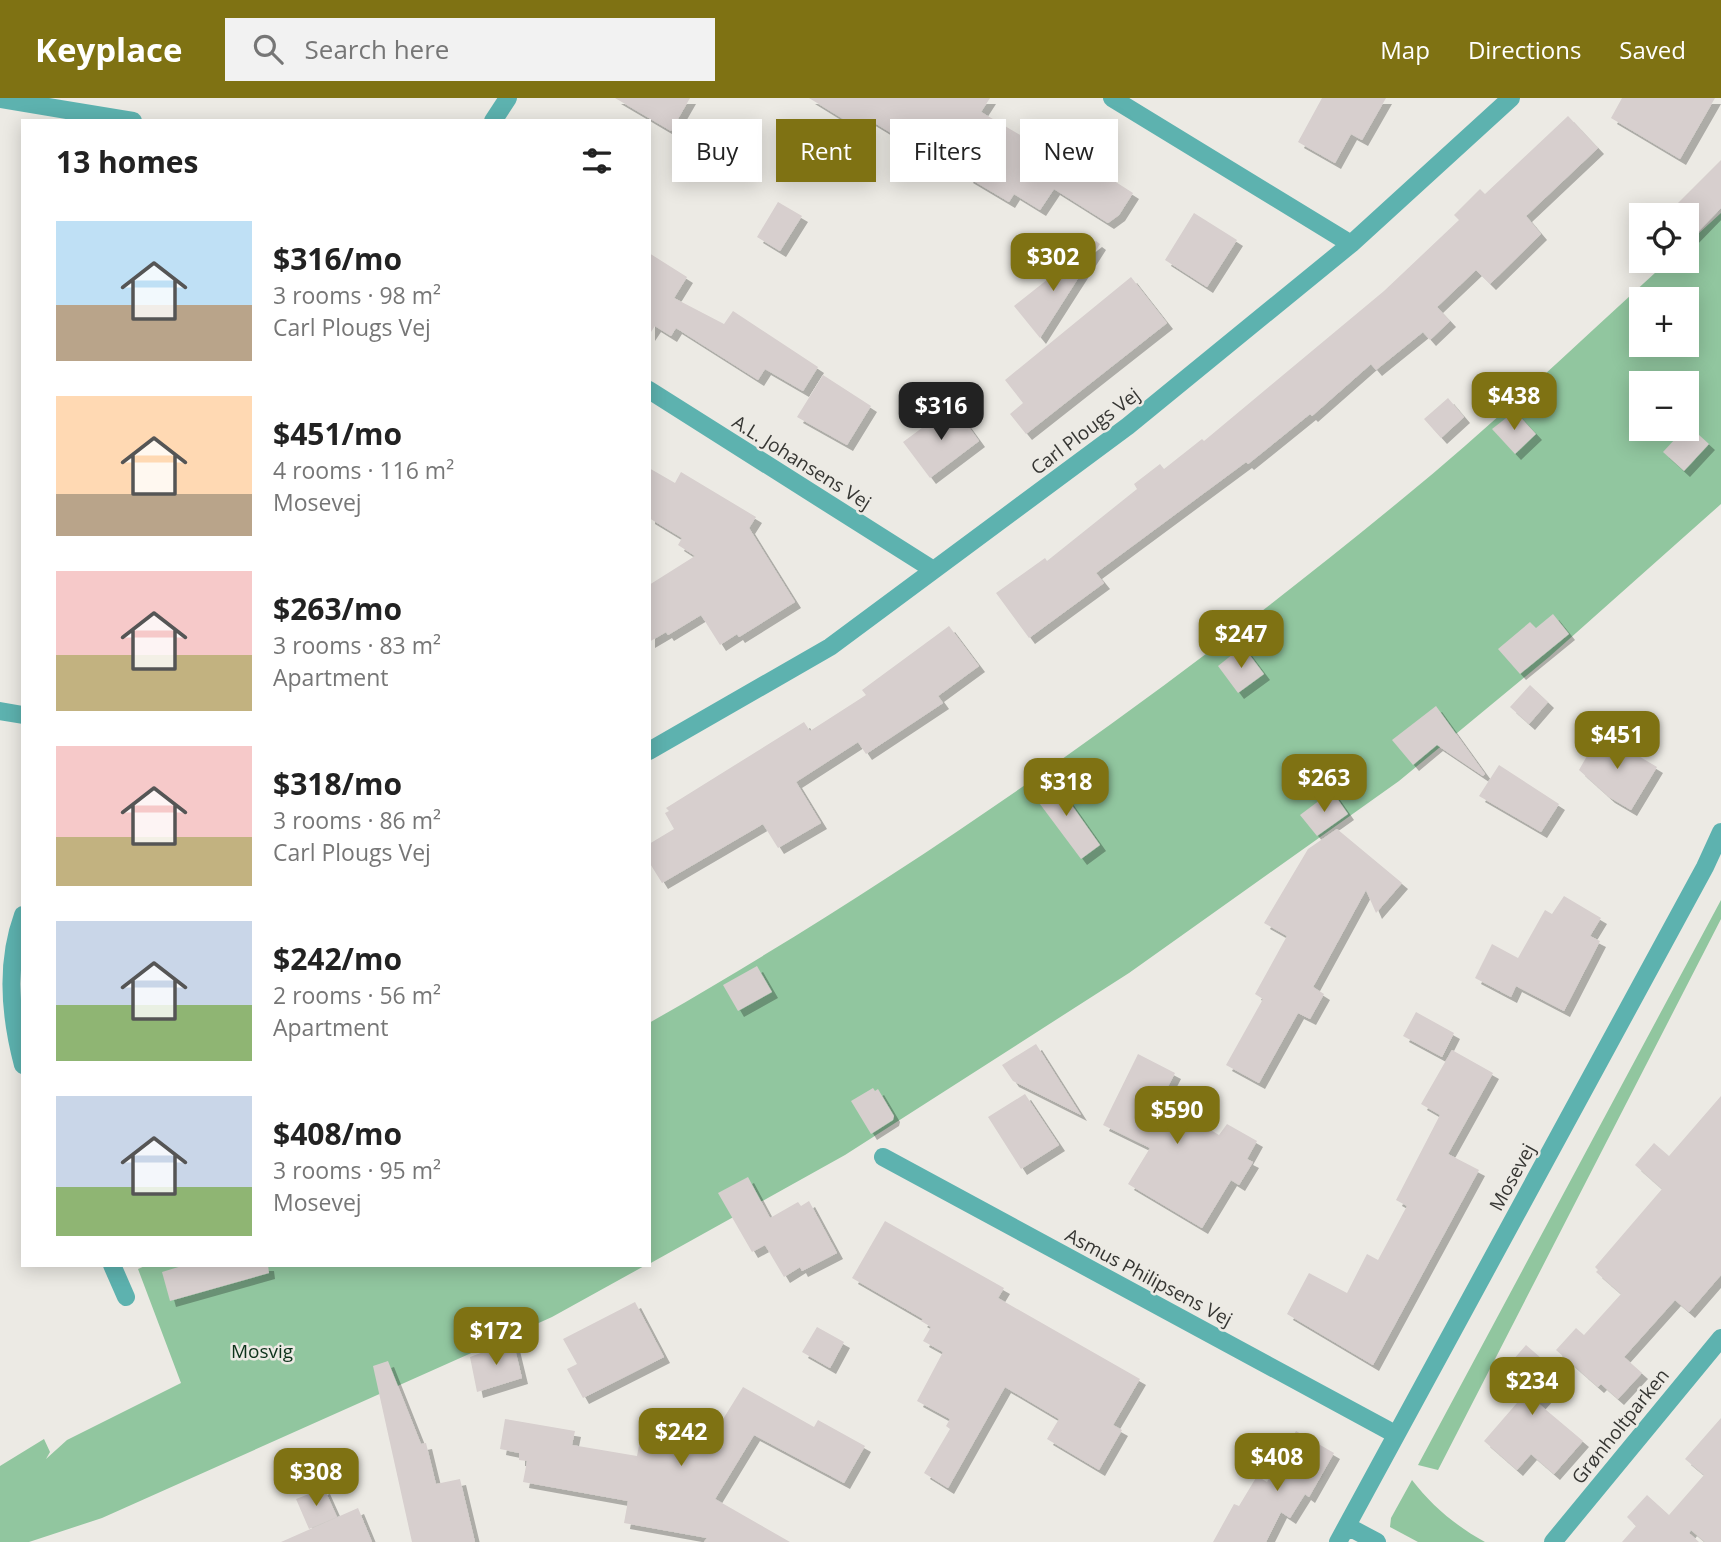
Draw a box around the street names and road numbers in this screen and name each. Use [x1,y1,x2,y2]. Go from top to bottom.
street label: Carl Plougs Vej [1025,381,1145,481]
street label: A.L. Johansens Vej [728,409,876,515]
street label: Mosevej [1483,1139,1541,1215]
street label: Asmus Philipsens Vej [1061,1222,1237,1332]
street label: Grønholtparken [1565,1363,1675,1489]

